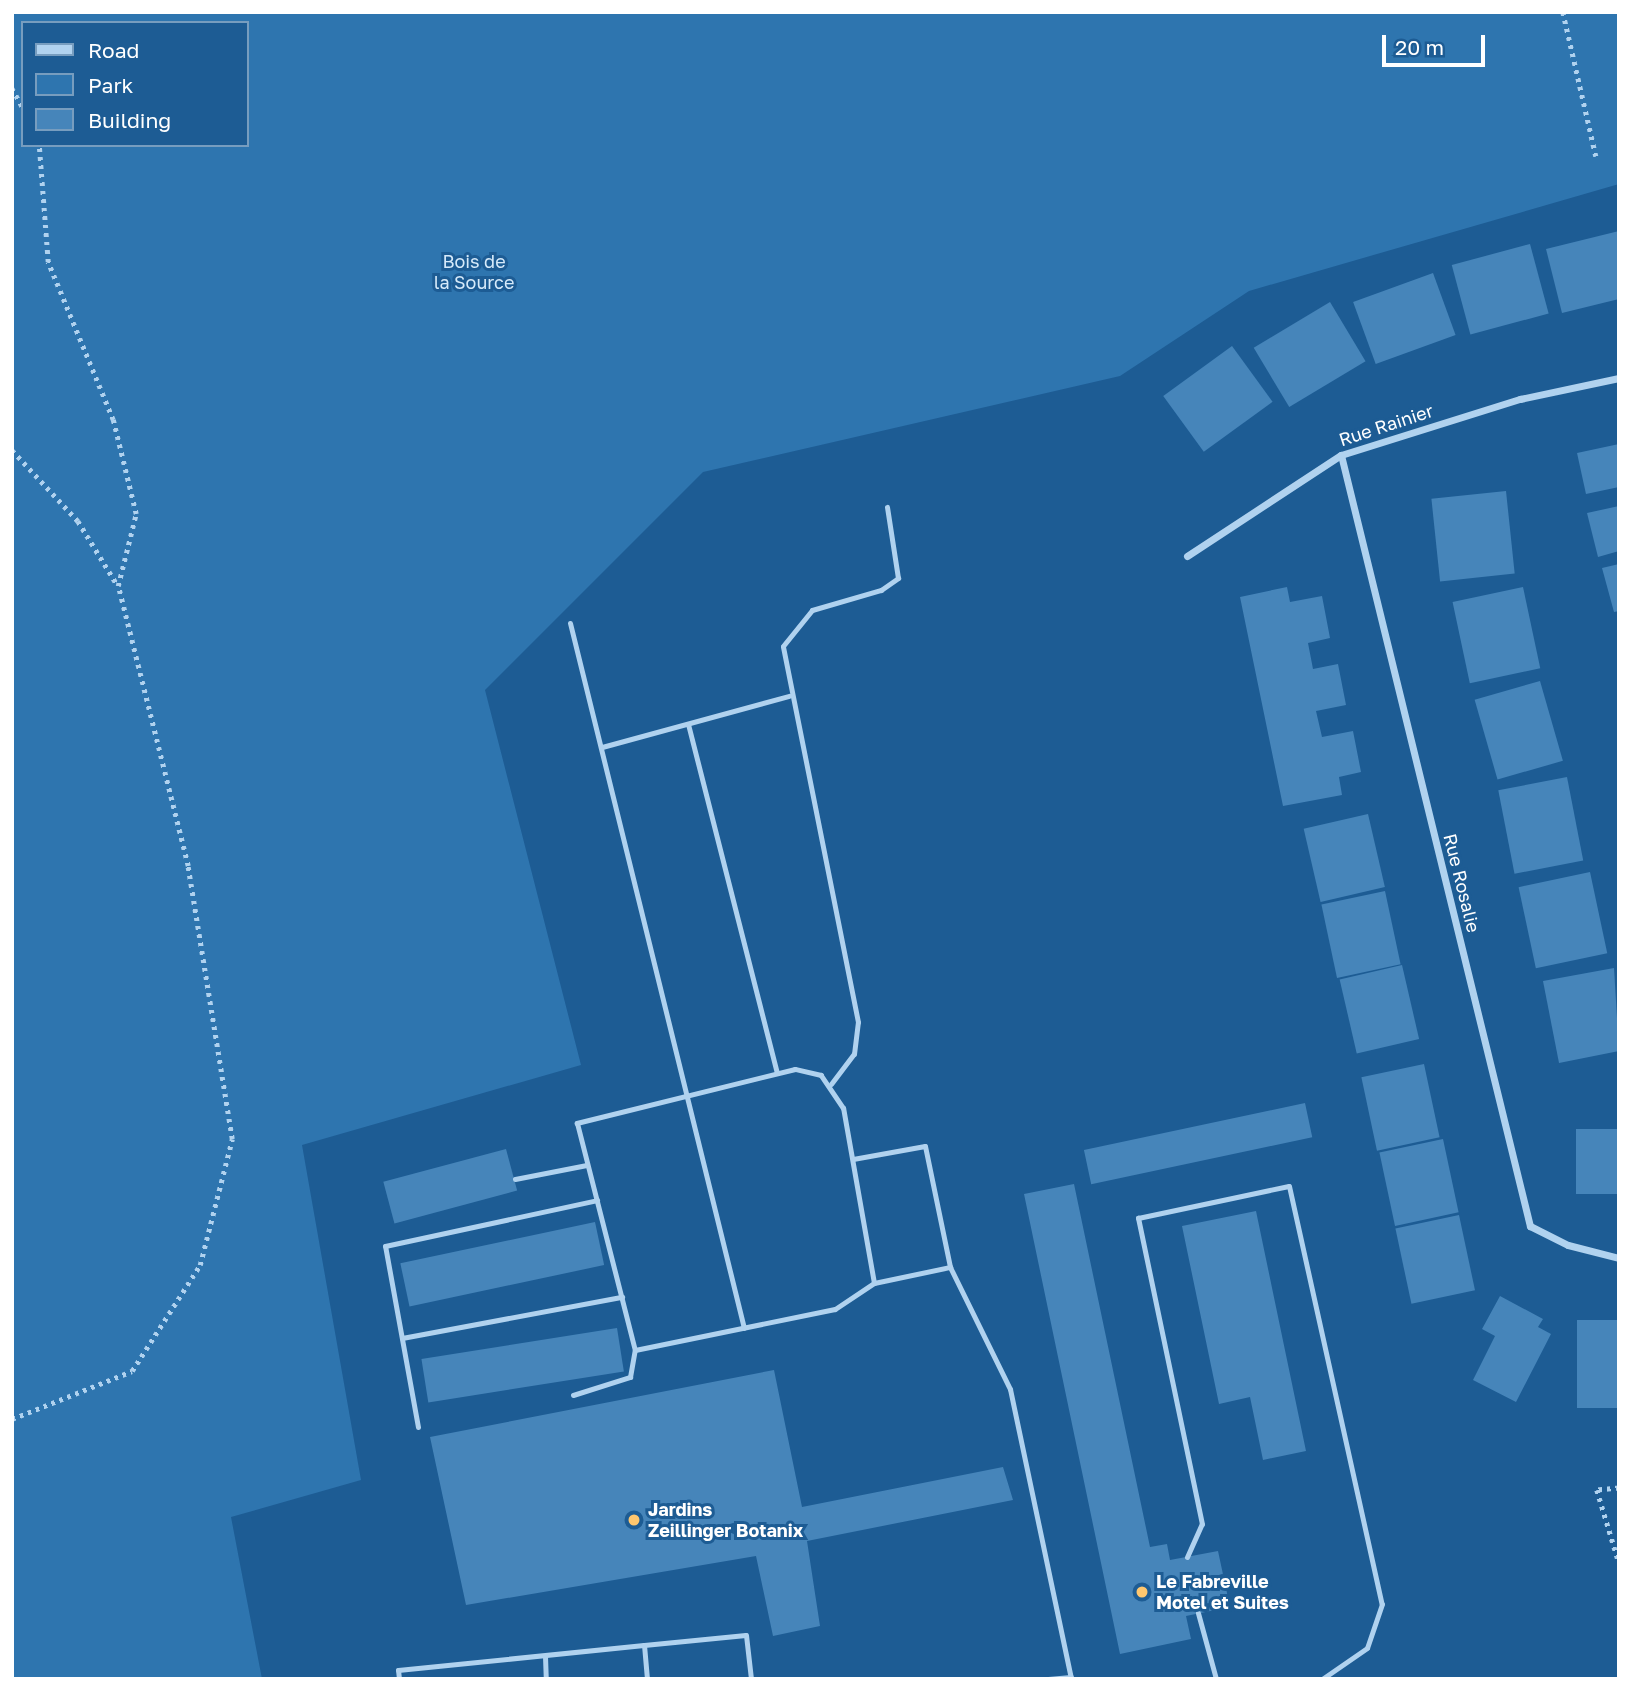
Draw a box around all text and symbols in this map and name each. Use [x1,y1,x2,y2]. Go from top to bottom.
legend [21,21,248,147]
scale bar [1386,21,1489,65]
text: 20 m [1395,34,1444,60]
text: Road [88,37,139,63]
text: Park [88,72,133,98]
text: Building [88,107,171,133]
park label: Bois de la Source [434,251,514,294]
street label: Rue Rainier [1336,400,1436,450]
street label: Rue Rosalie [1439,831,1485,935]
place label: Jardins Zeillinger Botanix [648,1499,803,1542]
marker: Jardins Zeillinger Botanix [626,1512,642,1528]
place label: Le Fabreville Motel et Suites [1156,1571,1289,1614]
marker: Le Fabreville Motel et Suites [1134,1584,1150,1600]

